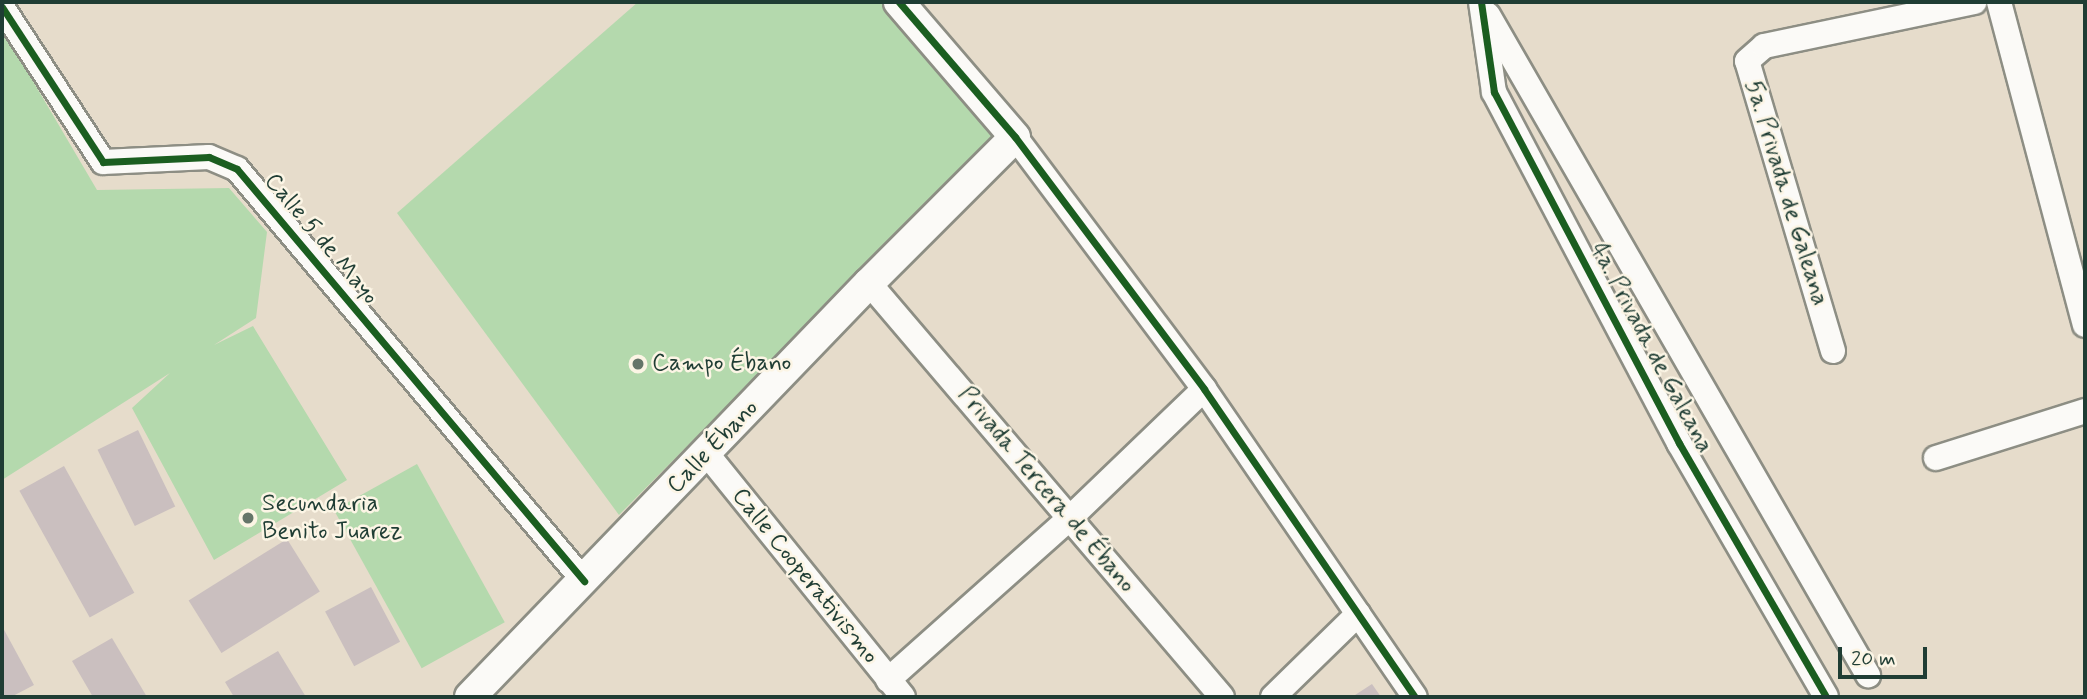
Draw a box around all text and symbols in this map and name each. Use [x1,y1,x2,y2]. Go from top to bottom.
street label: 5a. Privada de Galeana [1737,74,1835,312]
street label: Calle 5 de Mayo [257,167,385,311]
street label: 4a. Privada de Galeana [1582,235,1720,461]
place label: Campo Ébano [652,350,791,378]
marker: Campo Ébano [630,356,646,372]
street label: Privada Tercera de Ébano [953,383,1139,597]
street label: Calle Ébano [661,394,765,500]
street label: Calle Cooperativismo [725,482,885,670]
place label: Secundaria Benito Juarez [262,490,402,546]
marker: Secundaria Benito Juarez [240,510,256,526]
scale bar [1842,632,1931,676]
text: 20 m [1851,645,1896,673]

